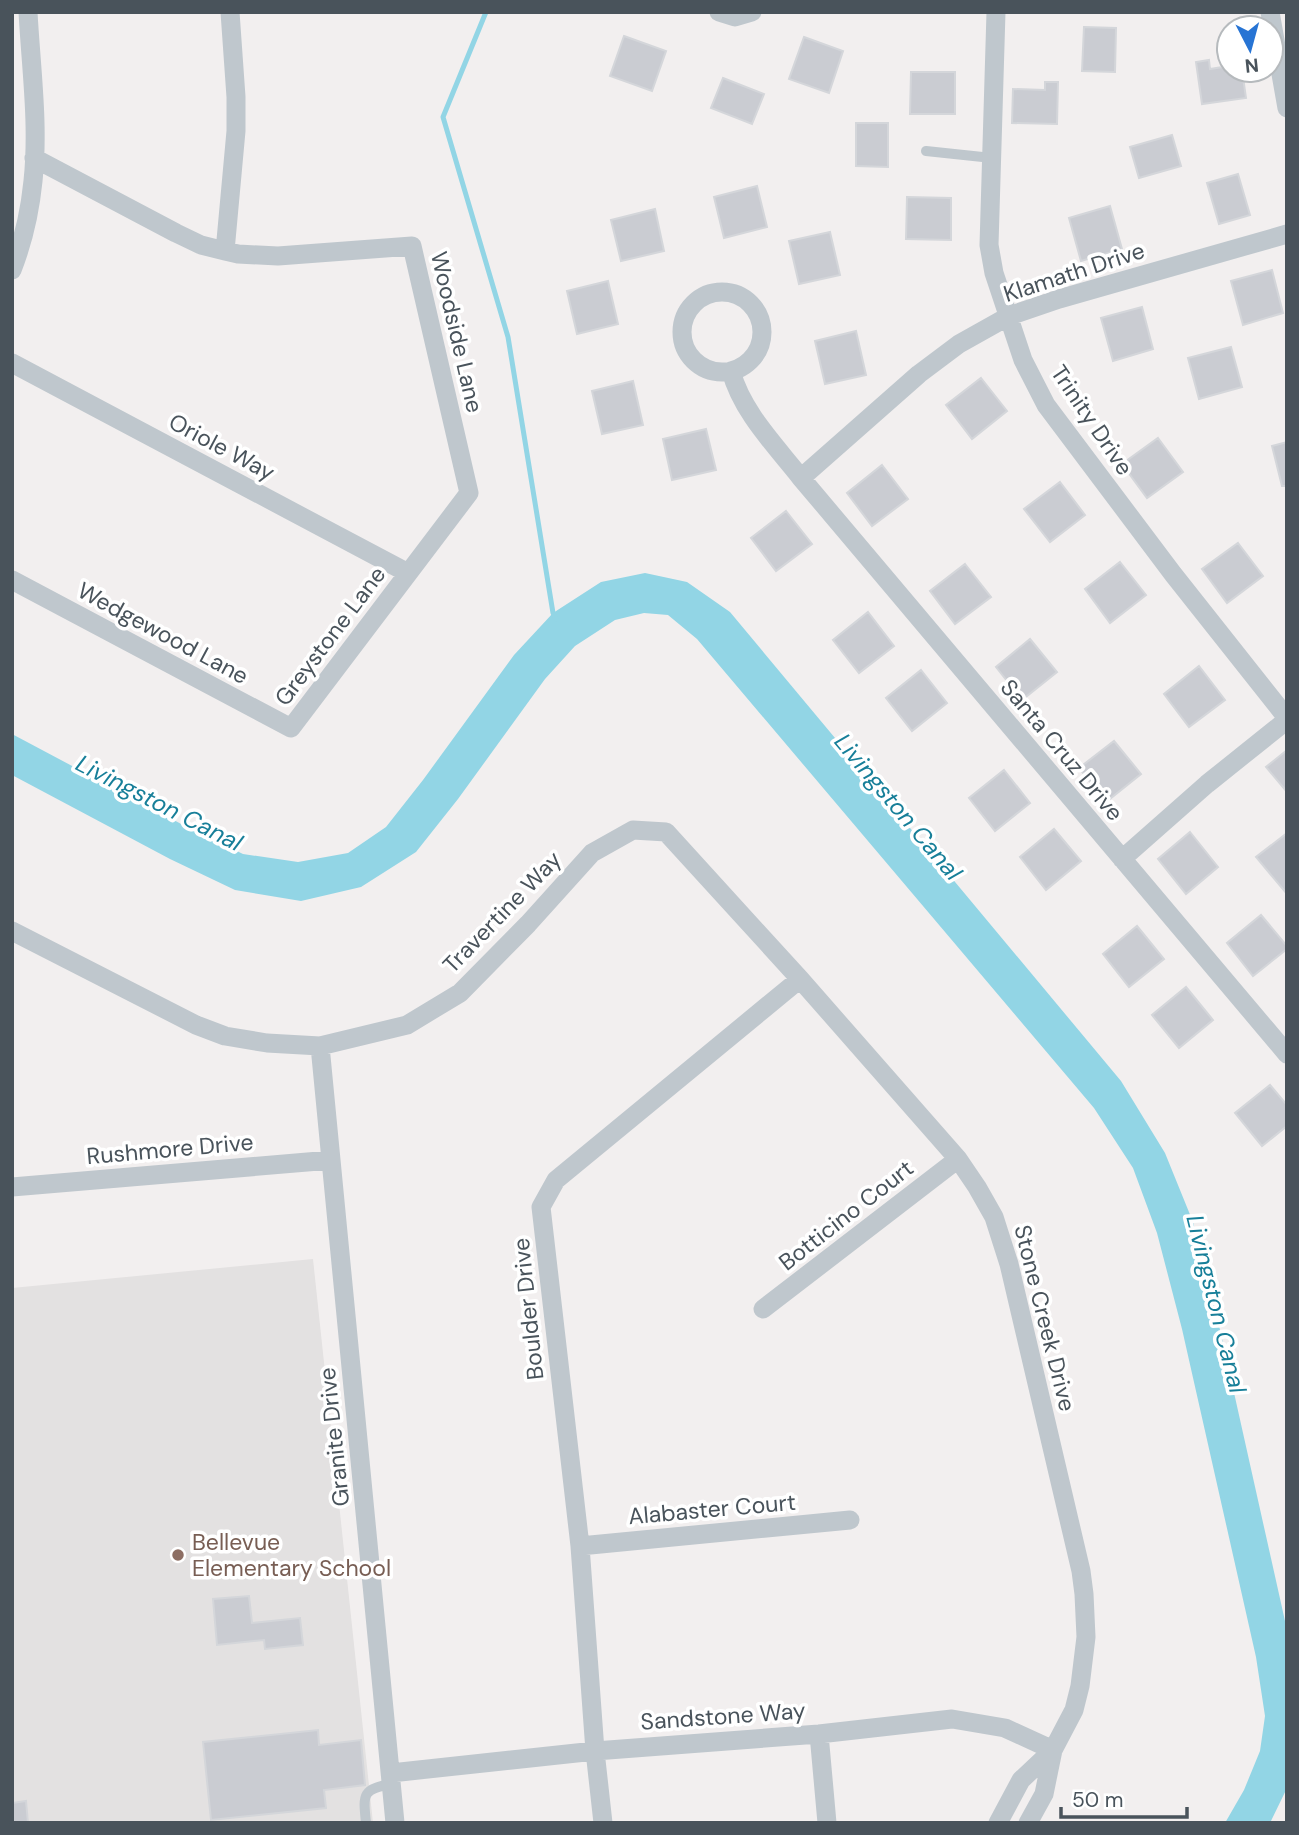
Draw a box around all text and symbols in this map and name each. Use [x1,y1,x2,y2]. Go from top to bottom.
north arrow [1215,14,1285,84]
text: N [1244,52,1260,79]
street label: Klamath Drive [1000,235,1148,309]
street label: Woodside Lane [424,249,490,415]
street label: Trinity Drive [1044,359,1140,481]
street label: Oriole Way [164,407,280,488]
street label: Greystone Lane [268,560,392,712]
street label: Wedgewood Lane [72,575,254,691]
street label: Santa Cruz Drive [994,673,1130,827]
water label: Livingston Canal [828,727,969,887]
water label: Livingston Canal [71,747,248,858]
street label: Travertine Way [436,844,568,979]
street label: Rushmore Drive [85,1127,255,1171]
street label: Botticino Court [773,1153,919,1277]
water label: Livingston Canal [1179,1211,1254,1397]
street label: Stone Creek Drive [1007,1222,1083,1414]
street label: Boulder Drive [506,1237,550,1381]
street label: Granite Drive [312,1366,356,1508]
street label: Alabaster Court [627,1487,797,1531]
place label: Bellevue Elementary School [192,1527,391,1583]
marker: Bellevue Elementary School [170,1547,186,1563]
street label: Sandstone Way [639,1695,807,1737]
scale bar [1061,1776,1187,1820]
text: 50 m [1072,1786,1123,1814]

